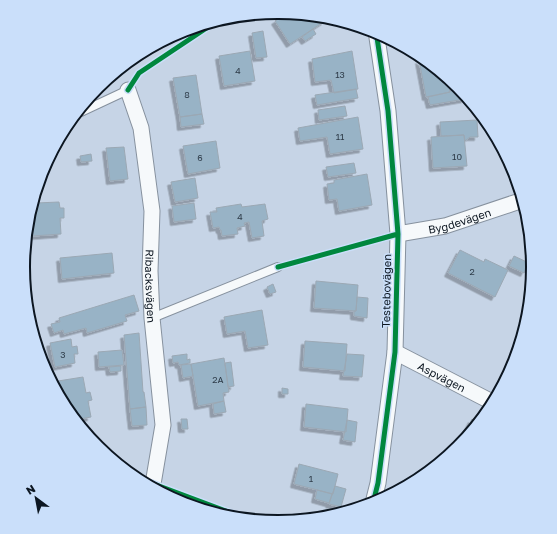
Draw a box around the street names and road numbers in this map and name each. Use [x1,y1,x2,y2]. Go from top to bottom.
street label: Bygdevägen [427,205,492,235]
street label: Ribacksvägen [143,249,159,323]
street label: Testebovägen [379,254,393,328]
street label: Aspvägen [416,359,468,394]

